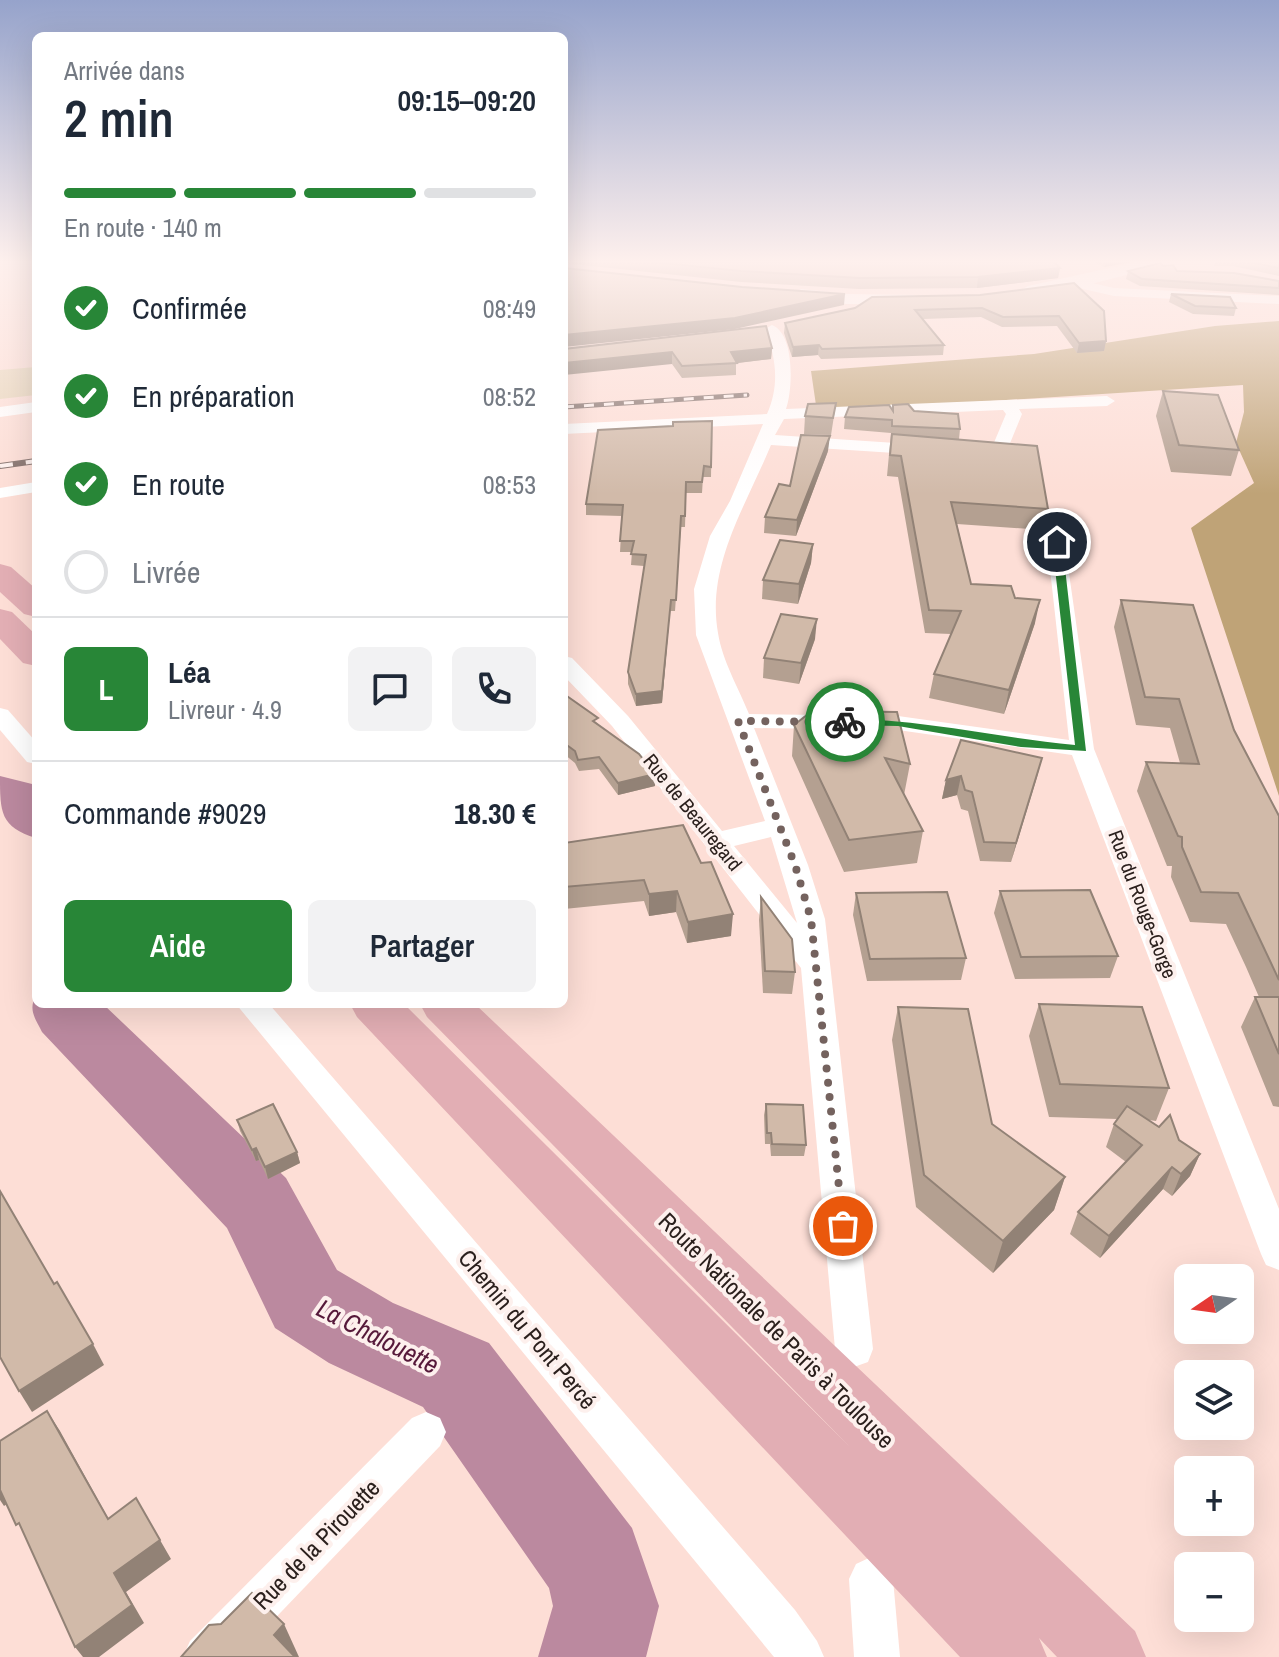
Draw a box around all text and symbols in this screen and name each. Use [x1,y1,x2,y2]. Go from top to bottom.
text: Arrivée dans [64,53,185,88]
text: 09:15–09:20 [397,80,536,120]
text: 2 min [64,83,174,153]
text: En route · 140 m [64,210,222,245]
icon: check [64,286,108,330]
text: Confirmée [132,288,247,328]
text: 08:49 [483,291,536,326]
icon: check [64,374,108,418]
text: En préparation [132,376,295,416]
text: 08:52 [483,379,536,414]
icon: check [64,462,108,506]
text: En route [132,464,225,504]
text: 08:53 [483,467,536,502]
pin [1023,508,1091,576]
icon: home [1035,520,1079,564]
text: Livrée [132,552,200,592]
button: chat [348,647,432,731]
button: phone [452,647,536,731]
text: Léa [168,652,210,692]
text: L [98,669,114,709]
courier [805,682,885,762]
text: Livreur · 4.9 [168,692,282,727]
icon: bike [823,700,867,744]
street label: Rue de Beauregard [637,748,749,876]
text: Commande #9029 [64,793,266,833]
text: 18.30 € [454,793,536,833]
street label: Rue du Rouge-Gorge [1102,826,1184,982]
button: Aide [64,900,292,992]
button: Partager [308,900,536,992]
pin [809,1192,877,1260]
icon: bag [821,1204,865,1248]
street label: Route Nationale de Paris à Toulouse [652,1205,902,1455]
street label: Chemin du Pont Percé [452,1242,604,1416]
north arrow [1174,1264,1254,1344]
map controls [1174,1264,1254,1632]
water label: La Chalouette [311,1290,445,1382]
button: layers [1174,1360,1254,1440]
button: + [1174,1456,1254,1536]
street label: Rue de la Pirouette [246,1472,386,1616]
button: − [1174,1552,1254,1632]

